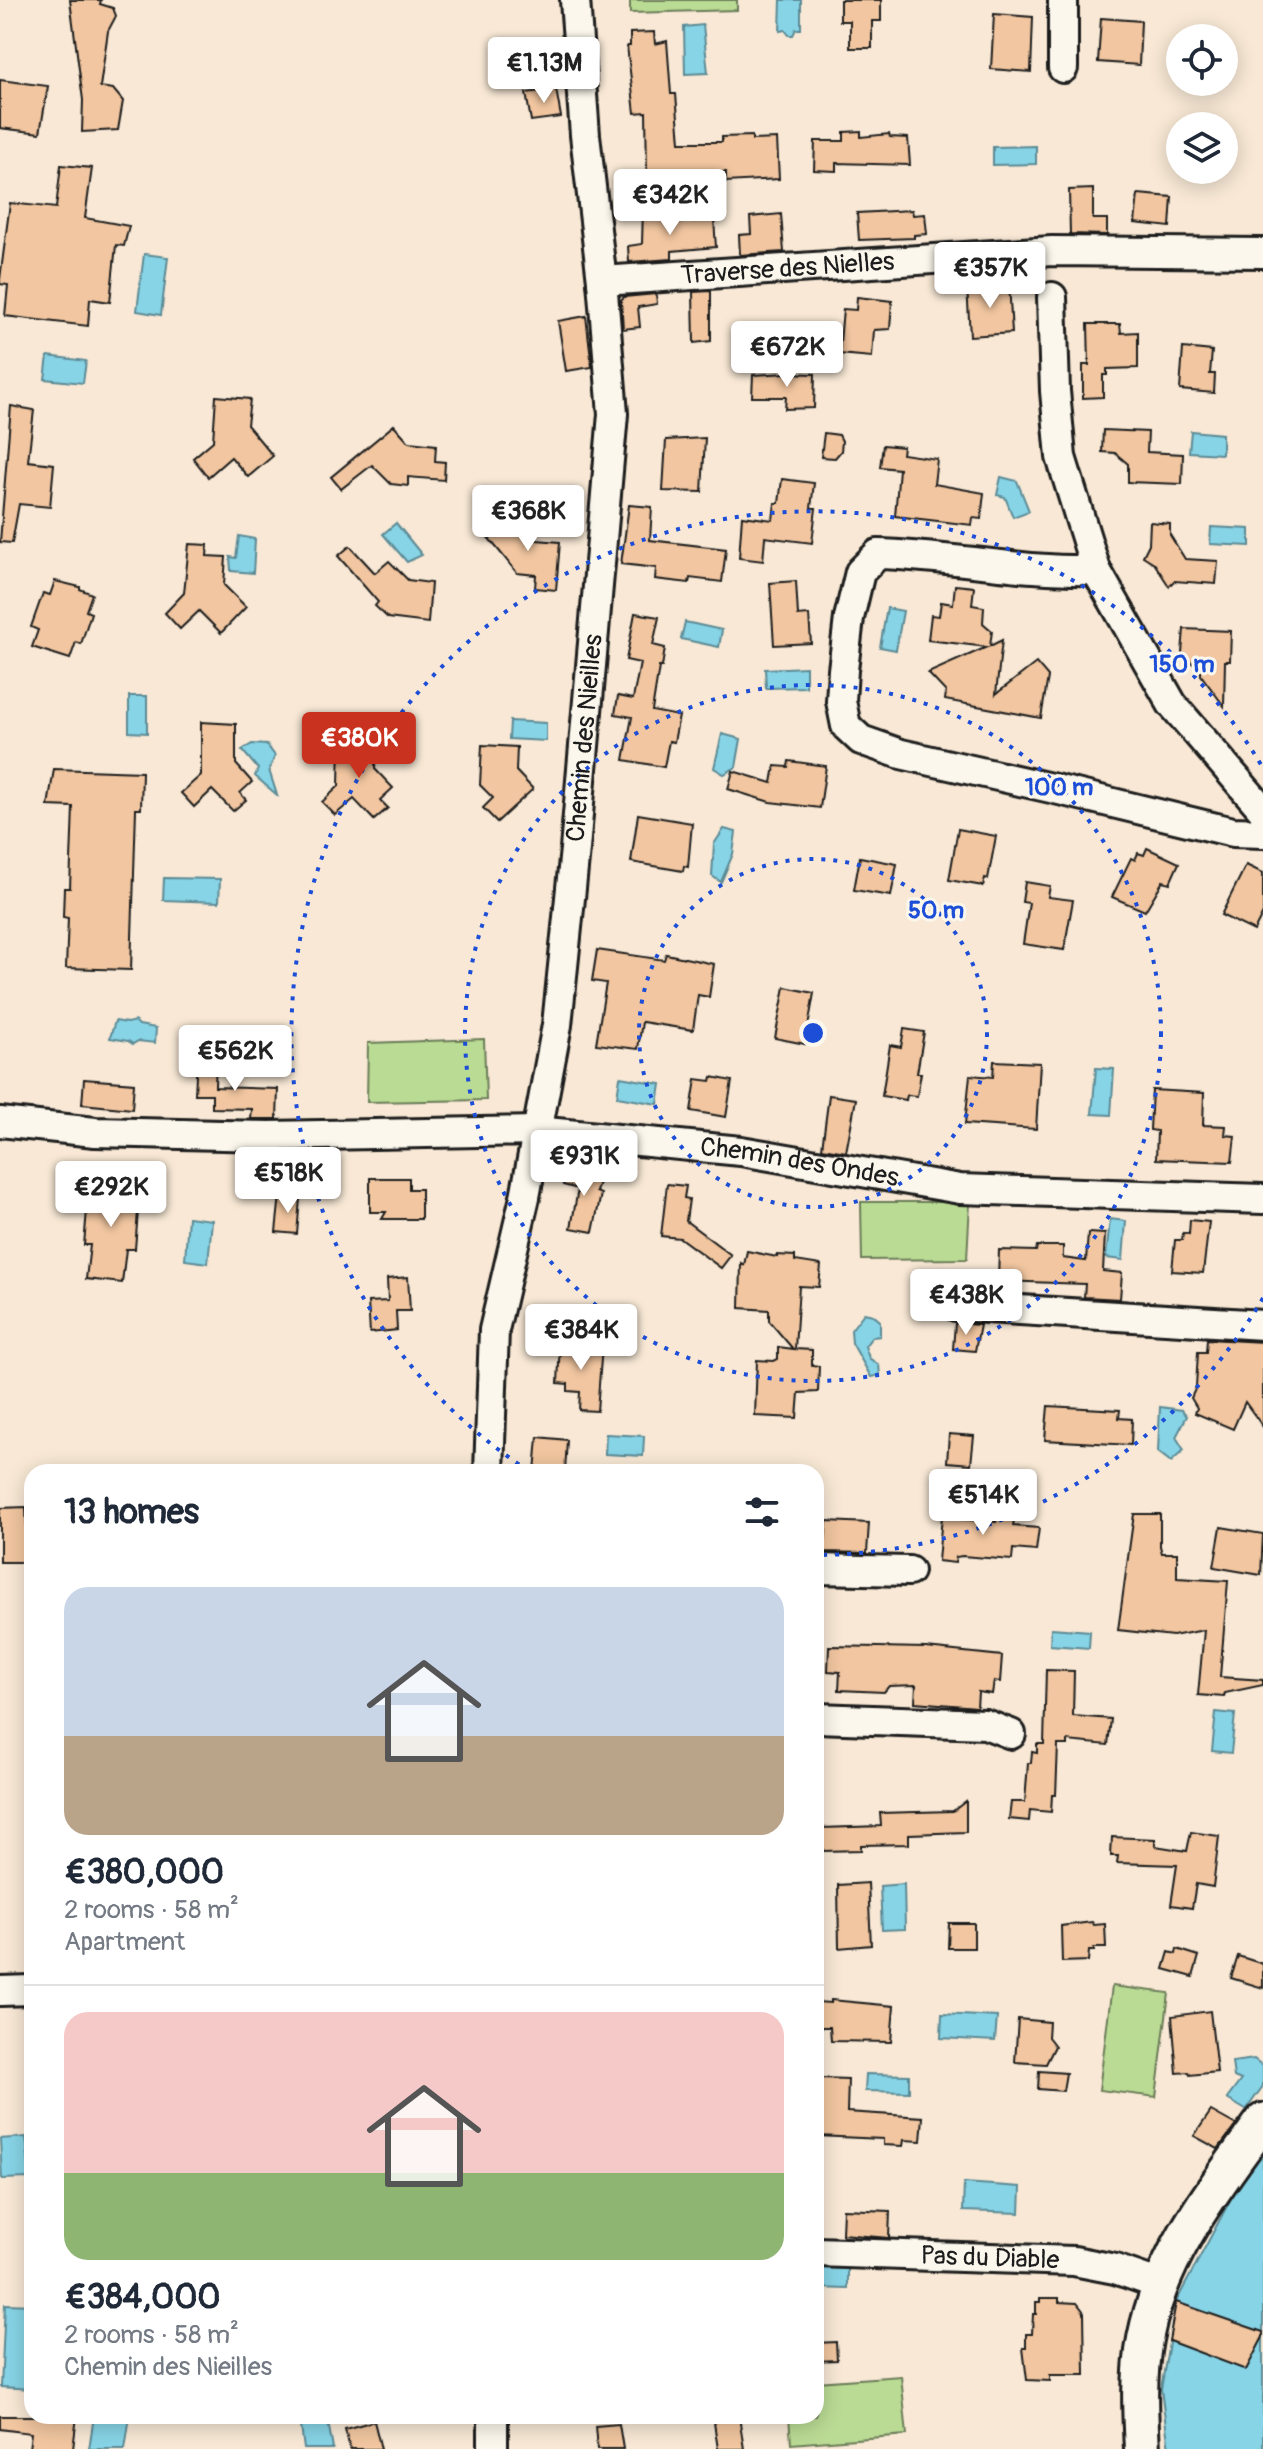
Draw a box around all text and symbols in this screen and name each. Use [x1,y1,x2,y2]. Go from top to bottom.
map controls [1166,24,1238,184]
button: locate [1166,24,1238,96]
pin: €1.13M [479,37,609,105]
text: €1.13M [506,47,582,79]
button: layers [1166,112,1238,184]
pin: €342K [614,169,726,237]
text: €342K [632,179,708,211]
pin: €357K [934,242,1046,310]
street label: Traverse des Nielles [680,246,896,292]
text: €357K [952,252,1028,284]
pin: €672K [731,321,843,389]
text: €672K [749,331,825,363]
pin: €368K [472,485,584,553]
text: €368K [490,495,566,527]
street label: Chemin des Nieilles [560,632,610,843]
text: 150 m [1149,650,1215,679]
pin: €380K [303,712,415,780]
text: €380K [320,722,398,754]
text: 100 m [1025,773,1093,802]
text: 50 m [908,896,964,925]
centre of rings [799,1019,827,1047]
pin: €562K [179,1025,291,1093]
text: €562K [197,1035,273,1067]
pin: €931K [528,1130,640,1198]
street label: Chemin des Ondes [699,1131,901,1194]
text: €931K [549,1140,619,1172]
pin: €518K [232,1147,344,1215]
text: €518K [253,1157,323,1189]
pin: €292K [55,1161,167,1229]
text: €292K [73,1171,149,1203]
pin: €438K [910,1269,1022,1337]
text: €438K [928,1279,1004,1311]
pin: €384K [525,1304,637,1372]
text: €384K [543,1314,619,1346]
pin: €514K [927,1469,1039,1537]
text: €514K [947,1479,1019,1511]
icon: filters [740,1490,784,1534]
text: 13 homes [64,1491,199,1534]
icon: home [352,1639,496,1783]
text: €380,000 [64,1851,224,1894]
text: 2 rooms · 58 m² [64,1894,239,1926]
text: Apartment [64,1926,185,1958]
icon: home [352,2064,496,2208]
street label: Pas du Diable [920,2240,1060,2276]
text: €384,000 [64,2276,221,2319]
text: 2 rooms · 58 m² [64,2319,239,2351]
text: Chemin des Nieilles [64,2351,272,2383]

